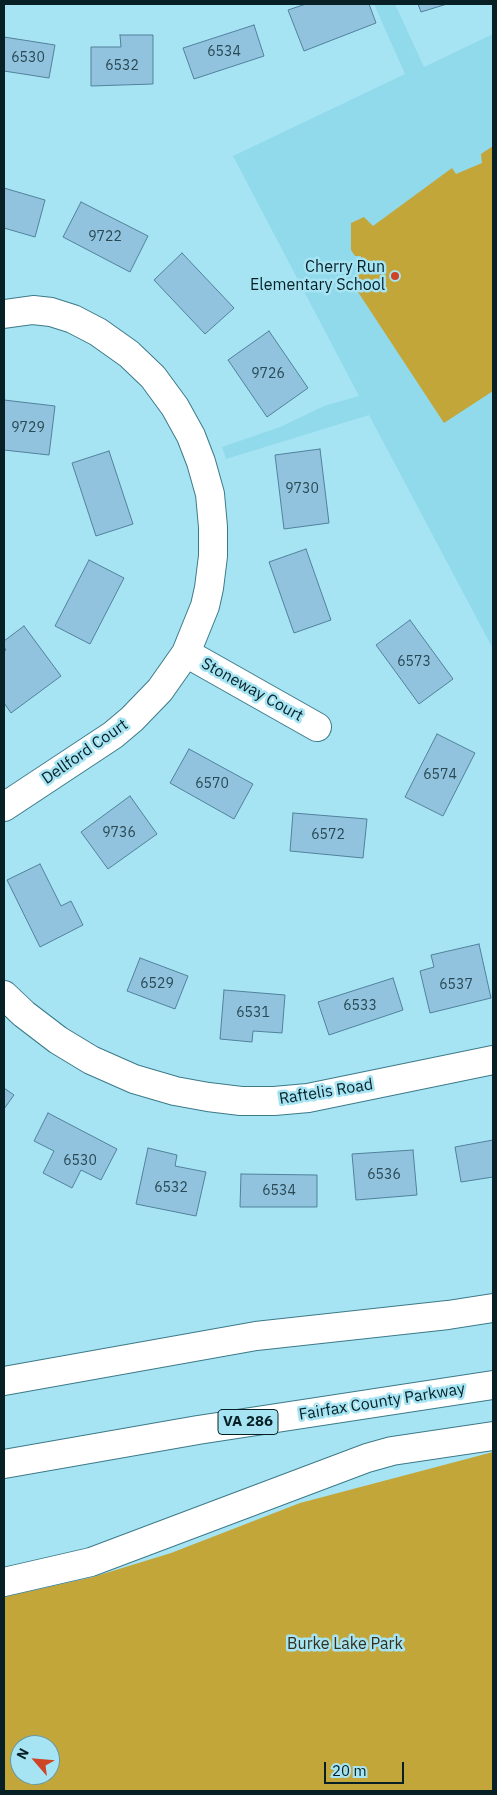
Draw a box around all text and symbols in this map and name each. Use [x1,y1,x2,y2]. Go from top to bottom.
house number: 6534 [207,44,241,60]
house number: 6530 [11,50,45,66]
house number: 6532 [105,58,139,74]
house number: 9722 [88,229,122,245]
place label: Cherry Run Elementary School [250,257,385,295]
marker: Cherry Run Elementary School [389,270,401,282]
house number: 9726 [251,366,285,382]
house number: 9729 [11,420,45,436]
house number: 9730 [285,481,319,497]
street label: Stoneway Court [198,654,306,726]
house number: 6573 [397,654,431,670]
street label: Dellford Court [38,715,132,789]
house number: 6574 [423,767,457,783]
house number: 6570 [195,776,229,792]
house number: 9736 [102,825,136,841]
house number: 6572 [311,827,345,843]
house number: 6529 [140,976,174,992]
house number: 6537 [439,977,473,993]
house number: 6533 [343,998,377,1014]
house number: 6531 [236,1005,270,1021]
street label: Raftelis Road [278,1075,374,1109]
house number: 6530 [63,1153,97,1169]
house number: 6536 [367,1167,401,1183]
house number: 6532 [154,1180,188,1196]
house number: 6534 [262,1183,296,1199]
street label: Fairfax County Parkway [298,1379,466,1425]
road number: VA 286 [218,1410,278,1434]
park label: Burke Lake Park [287,1634,403,1654]
north arrow [10,1735,60,1785]
text: N [12,1745,33,1762]
scale bar [327,1752,407,1784]
text: 20 m [332,1761,367,1780]

